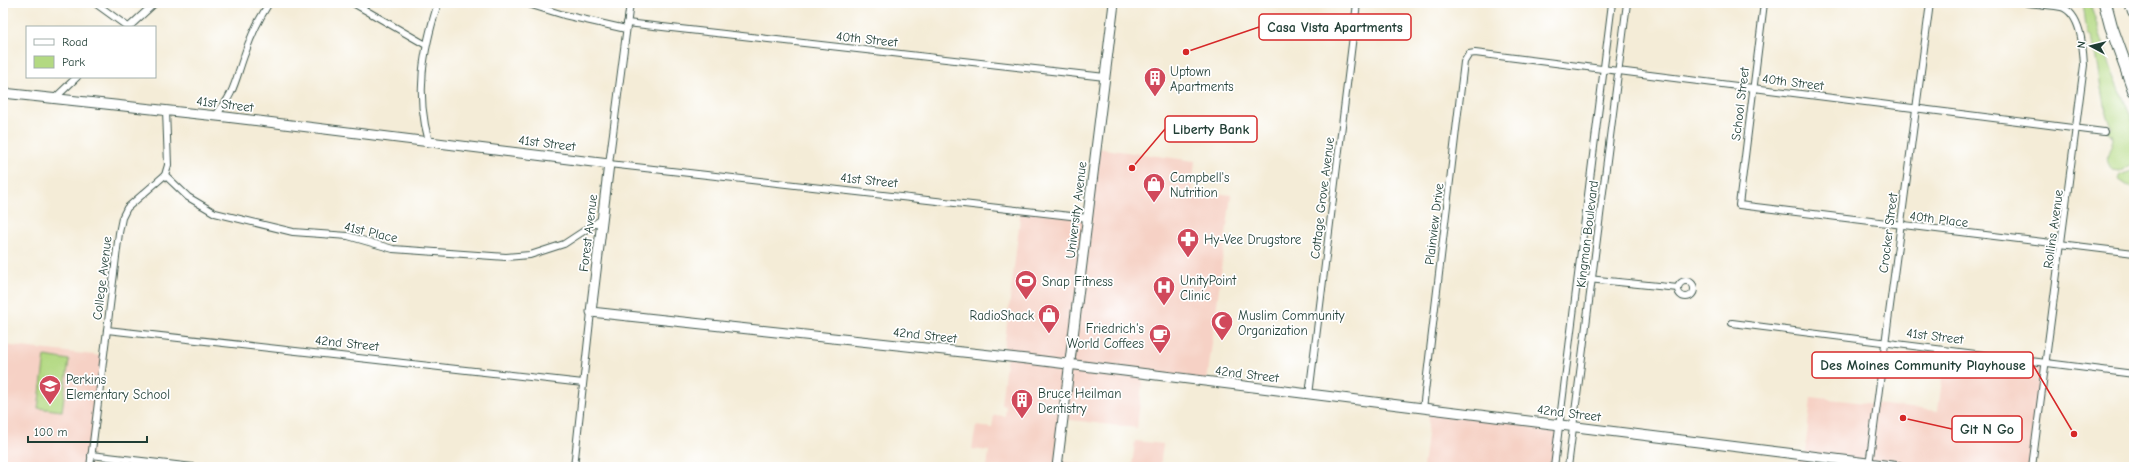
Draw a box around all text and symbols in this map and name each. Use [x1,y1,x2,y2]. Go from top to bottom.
callout: Casa Vista Apartments [1259,14,1411,40]
text: Casa Vista Apartments [1267,19,1403,36]
legend [26,26,156,78]
north arrow [2071,26,2111,66]
street label: 40th Street [835,28,900,50]
text: Road [62,35,88,49]
text: N [2075,40,2088,49]
text: Park [62,55,85,69]
place label: Uptown Apartments [1170,64,1234,94]
building icon: Uptown Apartments [1142,65,1168,98]
street label: School Street [1728,65,1752,142]
street label: 40th Street [1761,71,1826,93]
street label: 41st Street [196,93,256,115]
callout: Liberty Bank [1165,116,1257,142]
text: Liberty Bank [1173,121,1249,138]
street label: 41st Street [518,132,578,154]
street label: Cottage Grove Avenue [1307,136,1337,260]
street label: University Avenue [1063,160,1089,259]
street label: 41st Street [840,170,900,191]
place label: Campbell's Nutrition [1170,170,1229,200]
shop icon: Campbell's Nutrition [1141,171,1167,204]
street label: Kingman Boulevard [1573,180,1601,288]
street label: Plainview Drive [1422,182,1446,266]
street label: Rollins Avenue [2040,188,2066,269]
street label: Crocker Street [1876,191,1901,274]
street label: Forest Avenue [576,193,600,273]
street label: 40th Place [1909,208,1970,230]
street label: 41st Place [343,219,400,246]
pharmacy icon: Hy-Vee Drugstore [1175,226,1201,259]
place label: Hy-Vee Drugstore [1204,232,1302,247]
street label: College Avenue [89,235,115,321]
sports icon: Snap Fitness [1013,268,1039,301]
place label: UnityPoint Clinic [1180,273,1237,303]
place label: Snap Fitness [1042,274,1113,289]
hospital icon: UnityPoint Clinic [1151,274,1177,307]
shop icon: RadioShack [1036,302,1062,335]
place label: RadioShack [970,308,1035,323]
place label: Muslim Community Organization [1238,308,1345,338]
mosque icon: Muslim Community Organization [1209,309,1235,342]
place label: Friedrich's World Coffees [1067,321,1144,351]
cafe icon: Friedrich's World Coffees [1147,322,1173,355]
street label: 42nd Street [892,324,959,346]
street label: 41st Street [1906,325,1966,347]
street label: 42nd Street [314,332,381,354]
callout: Des Moines Community Playhouse [1812,352,2033,378]
text: Des Moines Community Playhouse [1820,357,2026,374]
street label: 42nd Street [1214,363,1281,386]
place label: Perkins Elementary School [66,372,170,402]
school or university icon: Perkins Elementary School [37,373,63,406]
place label: Bruce Heilman Dentistry [1038,386,1121,416]
building icon: Bruce Heilman Dentistry [1009,387,1035,420]
street label: 42nd Street [1536,402,1603,425]
callout: Git N Go [1952,416,2022,442]
scale bar [28,418,147,444]
text: Git N Go [1960,421,2014,438]
text: 100 m [34,425,67,439]

